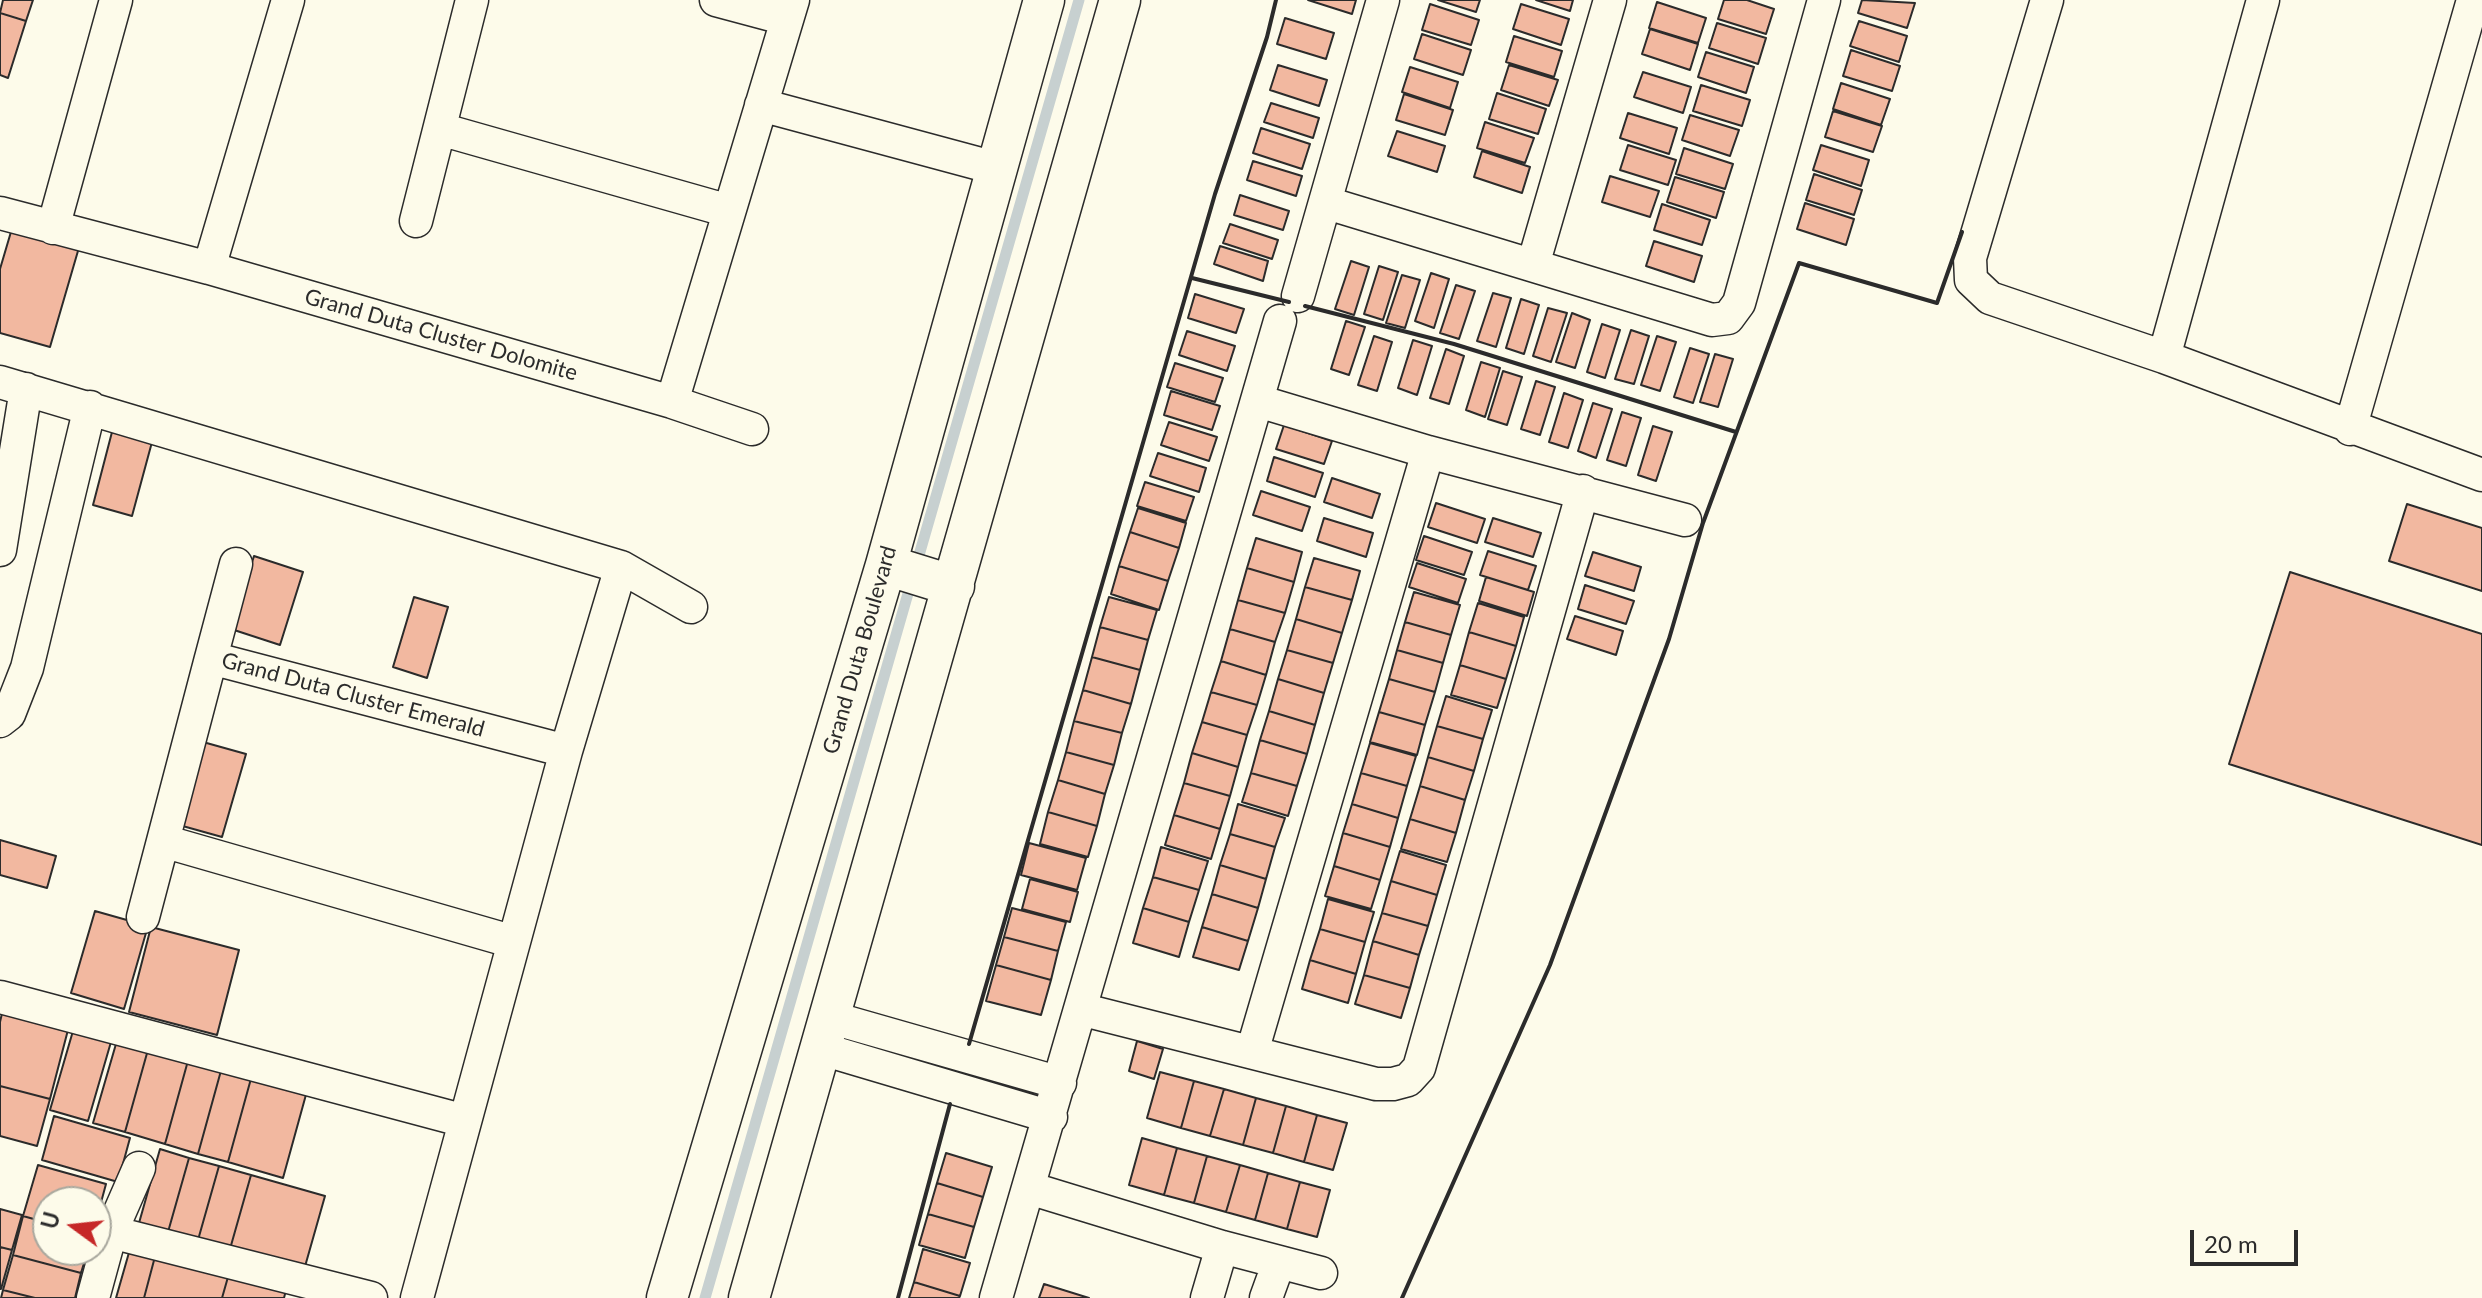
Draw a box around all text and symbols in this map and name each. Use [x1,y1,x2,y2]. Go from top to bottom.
street label: Grand Duta Cluster Dolomite [302,283,580,387]
street label: Grand Duta Boulevard [818,543,902,757]
street label: Grand Duta Cluster Emerald [219,647,487,743]
north arrow [32,1186,112,1266]
text: U [35,1209,65,1232]
scale bar [2194,1214,2302,1264]
text: 20 m [2204,1229,2258,1258]

